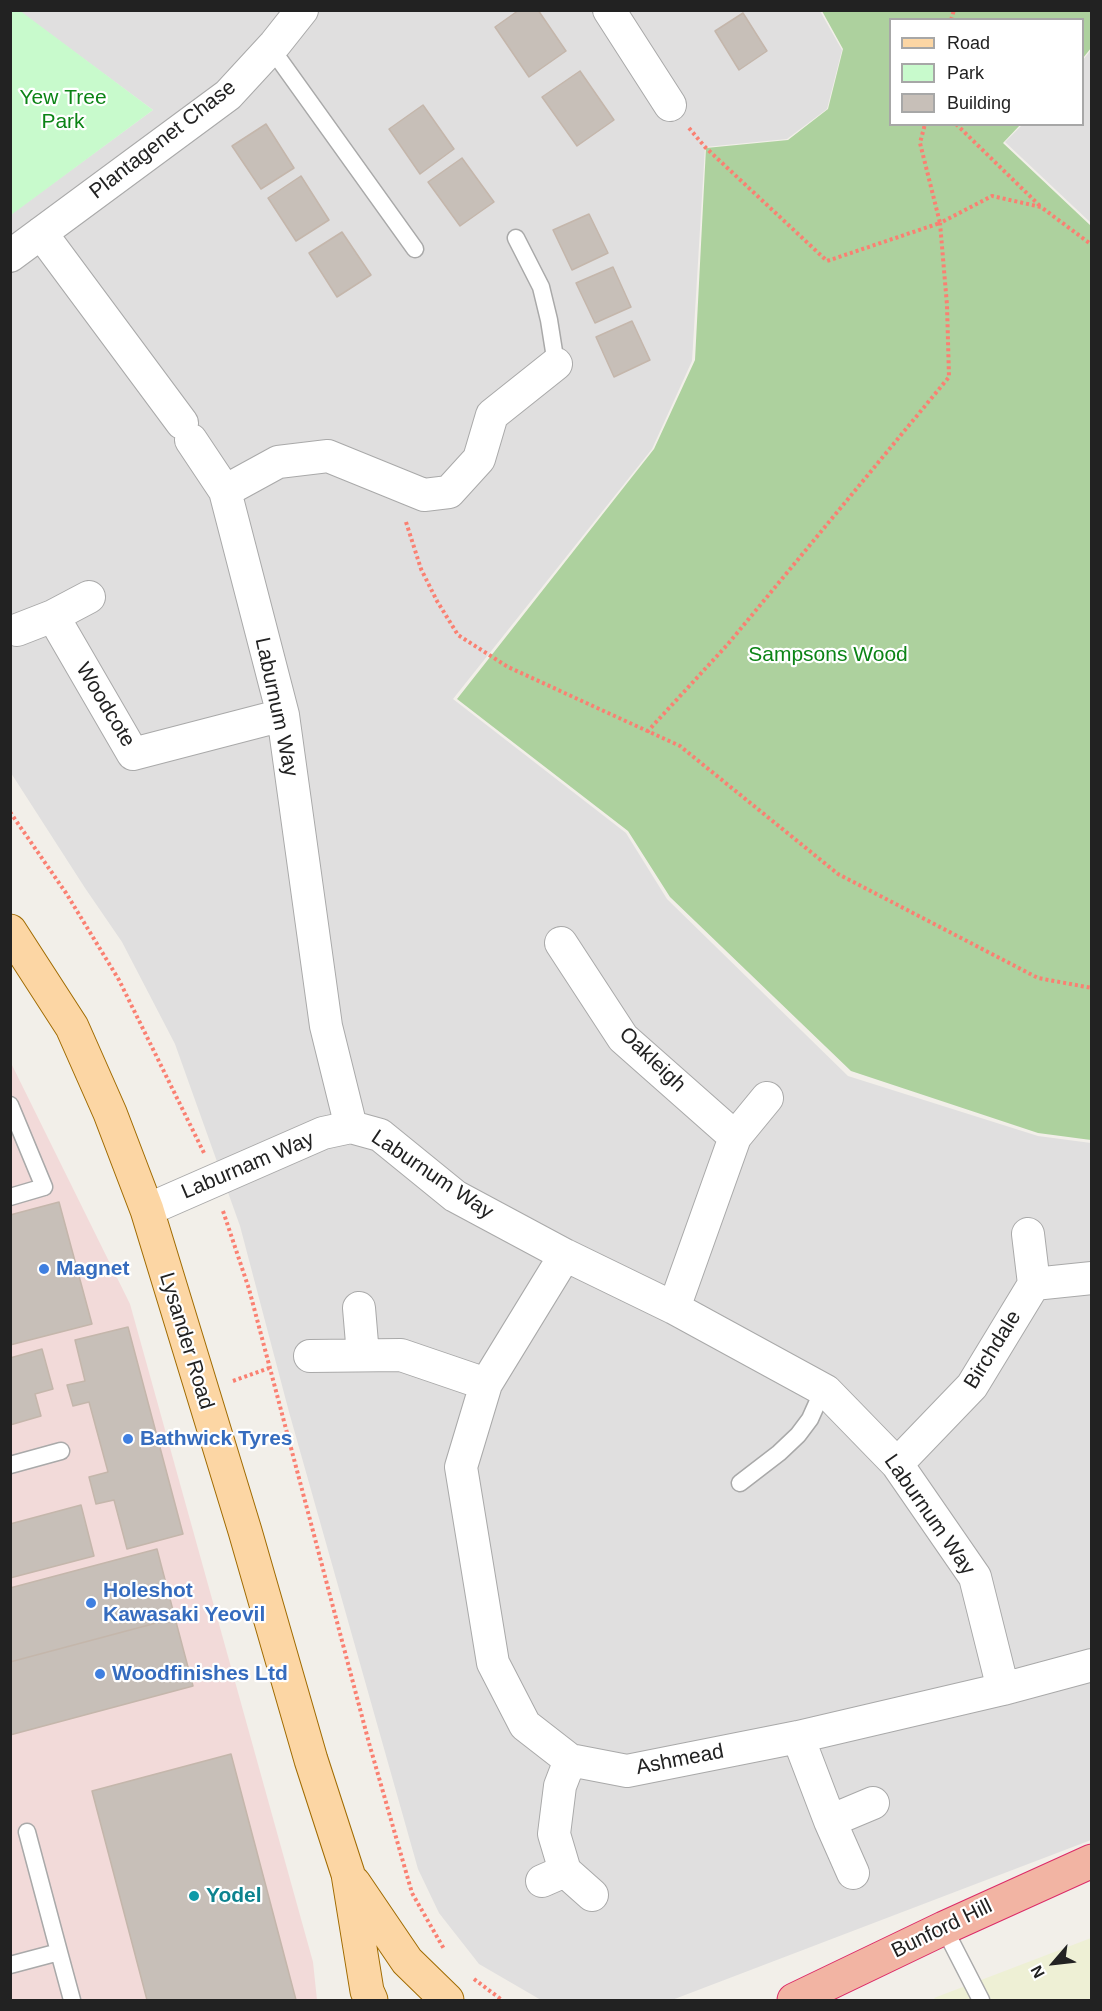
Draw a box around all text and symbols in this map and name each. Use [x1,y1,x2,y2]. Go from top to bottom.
legend [889,18,1084,126]
text: Road [947,33,990,53]
text: Park [947,63,984,83]
street label: Plantagenet Chase [85,75,241,205]
park label: Yew Tree Park [19,85,107,135]
text: Building [947,93,1011,113]
street label: Laburnum Way [249,635,303,779]
park label: Sampsons Wood [748,642,908,668]
street label: Woodcote [70,658,140,752]
street label: Oakleigh [613,1022,691,1098]
street label: Laburnum Way [366,1125,498,1225]
street label: Laburnam Way [178,1127,318,1205]
place label: Magnet [56,1256,130,1282]
marker: Magnet [37,1262,51,1276]
street label: Lysander Road [153,1270,219,1412]
street label: Birchdale [959,1306,1027,1394]
place label: Bathwick Tyres [140,1426,293,1452]
marker: Bathwick Tyres [121,1432,135,1446]
street label: Laburnum Way [878,1450,980,1580]
place label: Holeshot Kawasaki Yeovil [103,1578,265,1628]
marker: Holeshot Kawasaki Yeovil [84,1596,98,1610]
place label: Woodfinishes Ltd [112,1661,288,1687]
marker: Woodfinishes Ltd [93,1667,107,1681]
street label: Ashmead [634,1739,726,1781]
place label: Yodel [206,1883,262,1909]
marker: Yodel [187,1889,201,1903]
street label: Bunford Hill [888,1894,996,1964]
north arrow [1024,1933,1084,1993]
text: N [1027,1963,1048,1981]

